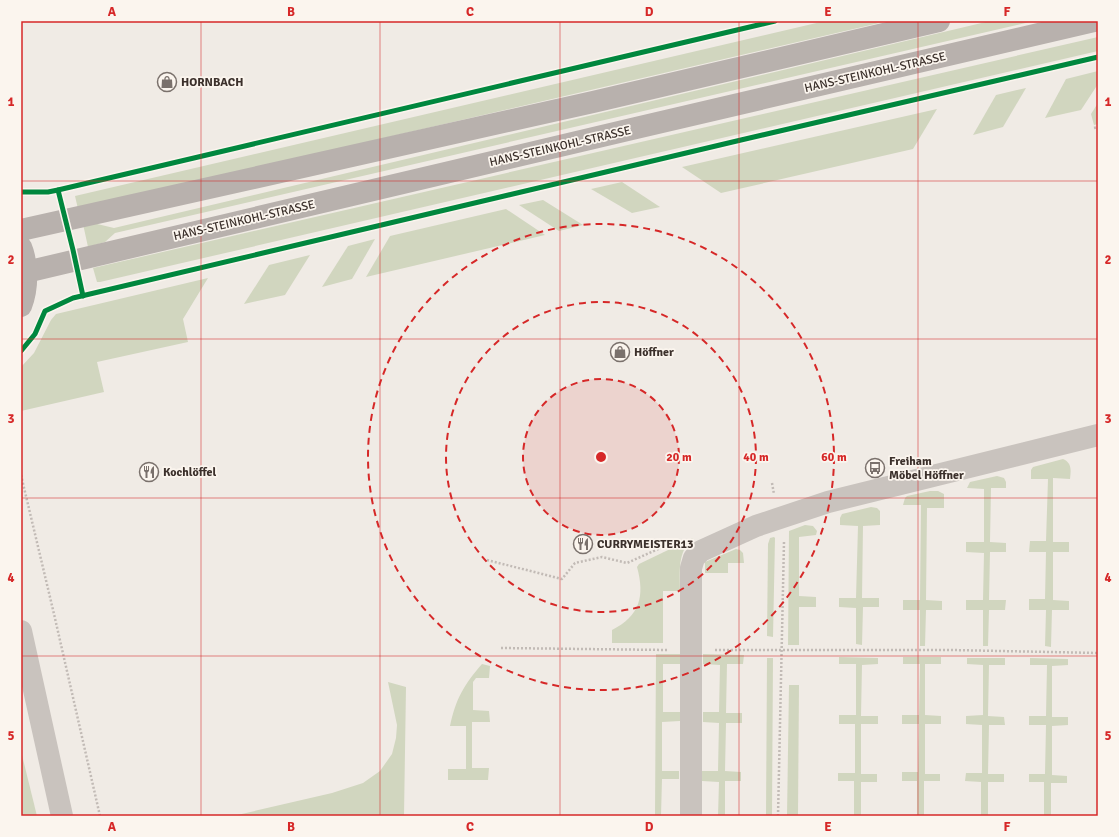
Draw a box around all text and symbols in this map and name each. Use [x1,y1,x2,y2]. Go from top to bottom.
text: A [108,4,117,20]
text: B [287,4,295,20]
text: C [466,4,474,20]
text: D [645,4,654,20]
text: E [824,4,832,20]
text: F [1004,4,1011,20]
street label: HANS-STEINKOHL-STRASSE [803,49,948,96]
shop icon: HORNBACH [156,71,178,93]
place label: HORNBACH [181,75,243,90]
text: 1 [7,94,15,110]
text: 1 [1104,94,1112,110]
street label: HANS-STEINKOHL-STRASSE [488,123,633,170]
street label: HANS-STEINKOHL-STRASSE [172,197,317,244]
text: 2 [7,252,15,268]
text: 2 [1104,252,1112,268]
shop icon: Höffner [609,341,631,363]
place label: Höffner [634,345,674,360]
text: 3 [7,411,15,427]
text: 3 [1104,411,1112,427]
centre of rings [594,450,608,464]
text: 20 m [666,450,692,465]
text: 40 m [743,450,769,465]
text: 60 m [821,450,847,465]
place label: Freiham Möbel Höffner [889,454,964,483]
bus stop icon: Freiham Möbel Höffner [864,457,886,479]
restaurant icon: Kochlöffel [138,461,160,483]
place label: Kochlöffel [163,465,217,480]
restaurant icon: CURRYMEISTER13 [572,533,594,555]
place label: CURRYMEISTER13 [597,537,694,552]
text: 4 [7,570,15,586]
text: 4 [1104,570,1112,586]
text: 5 [7,728,15,744]
text: 5 [1104,728,1112,744]
text: A [108,819,117,835]
text: B [287,819,295,835]
text: C [466,819,474,835]
text: D [645,819,654,835]
text: E [824,819,832,835]
text: F [1004,819,1011,835]

